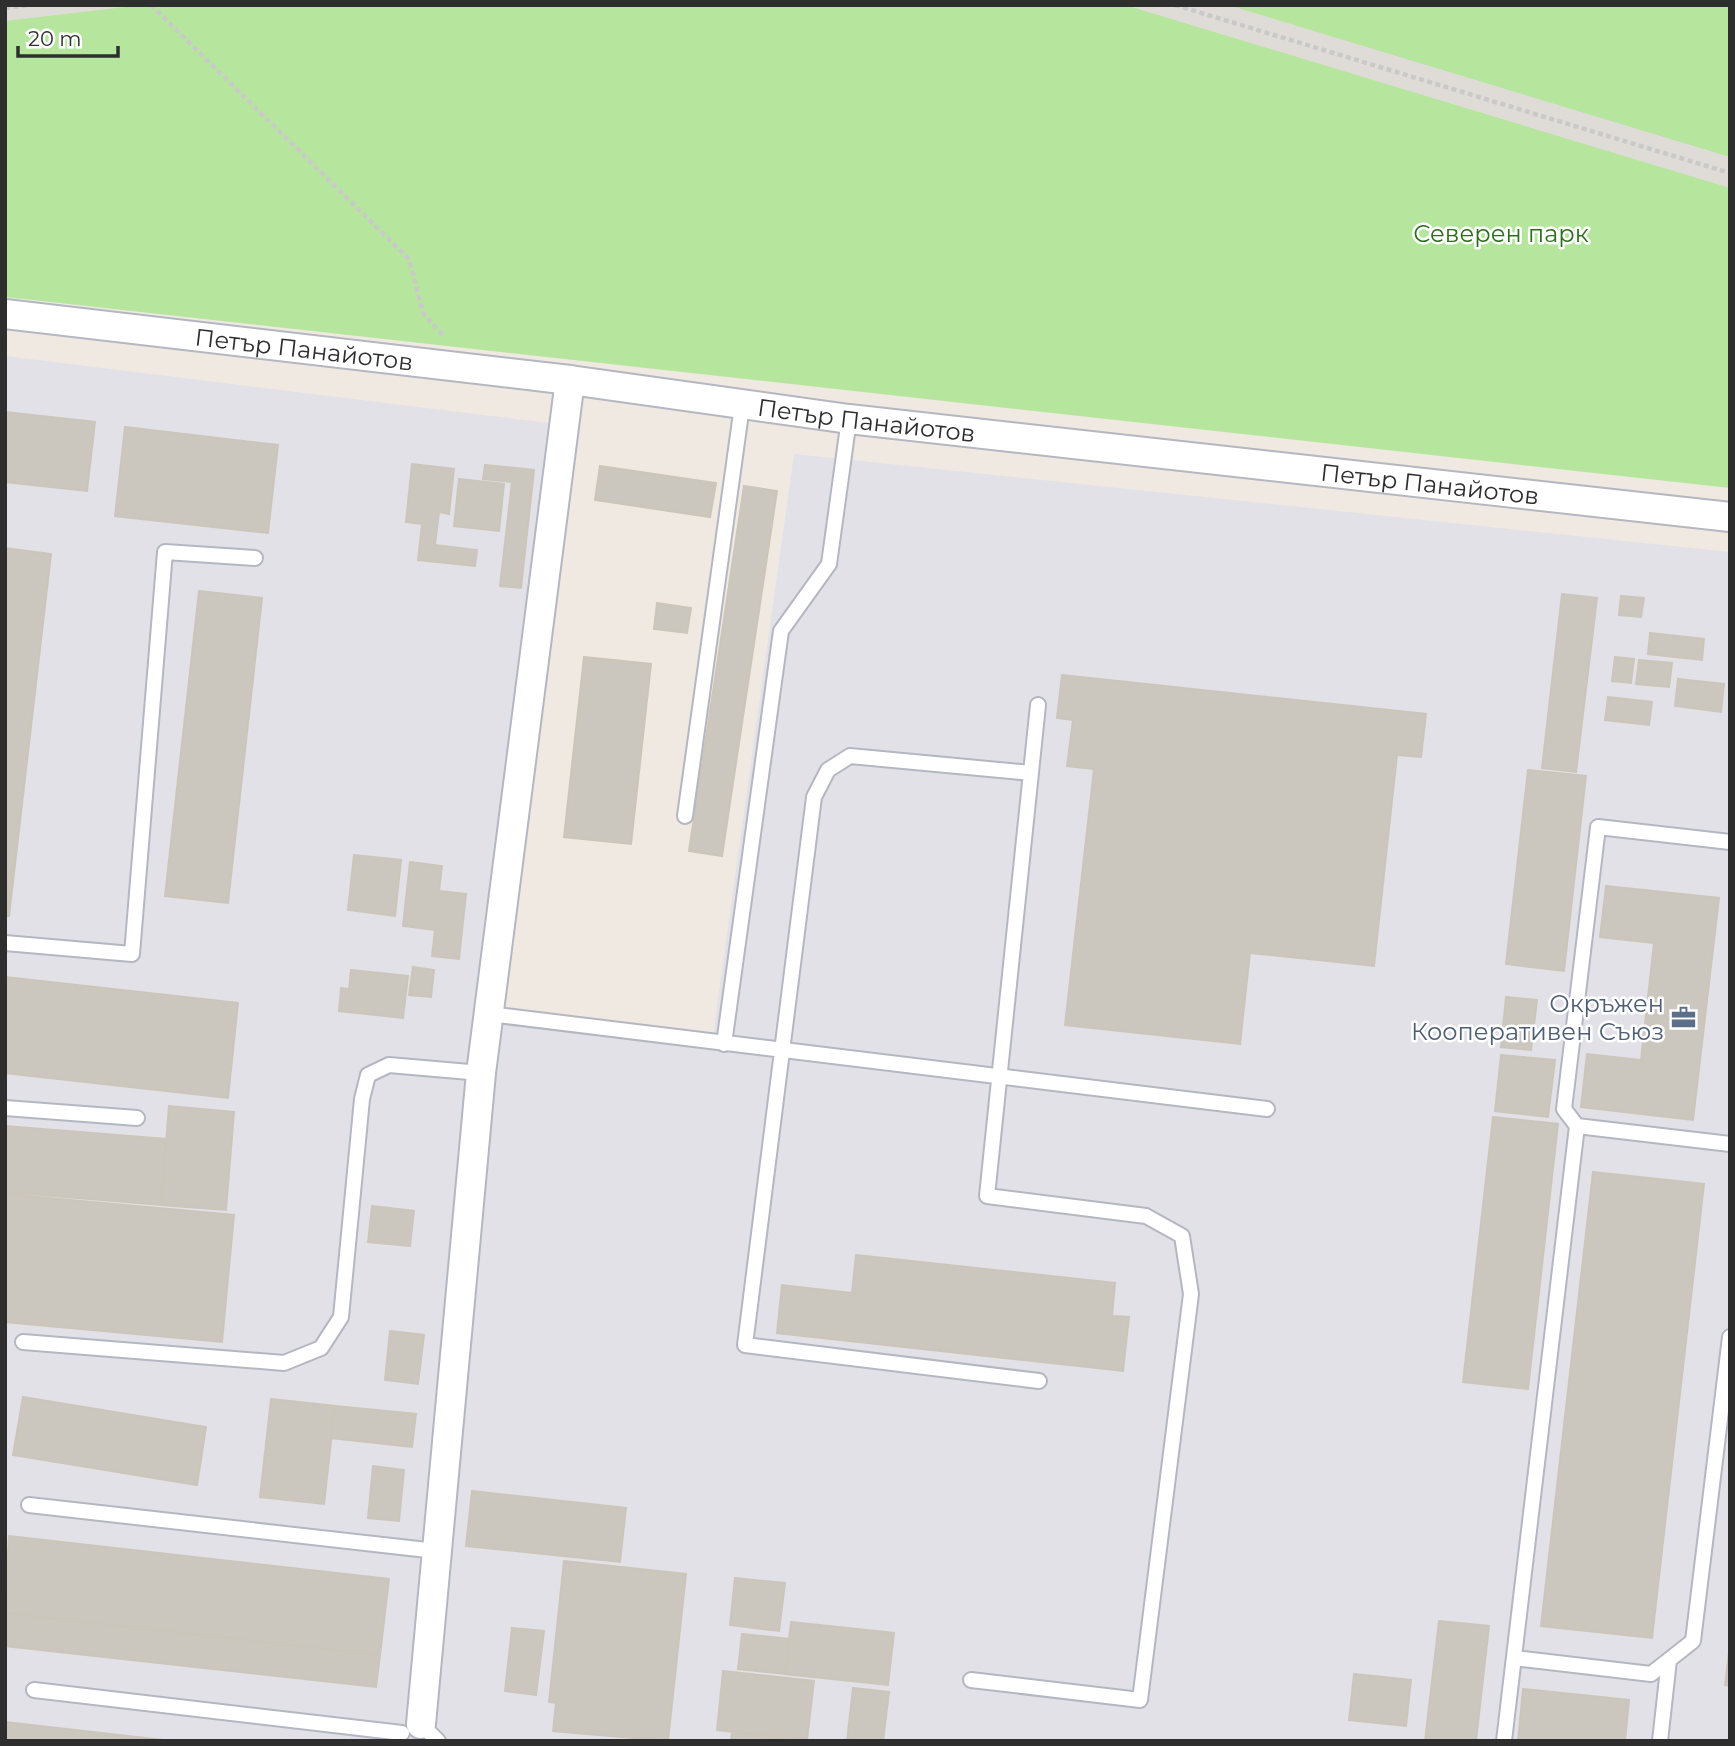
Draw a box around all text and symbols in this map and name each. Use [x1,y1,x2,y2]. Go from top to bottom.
scale bar [18,14,117,58]
text: 20 m [28,26,82,51]
park label: Северен парк [1413,219,1589,248]
street label: Петър Панайотов [193,322,415,376]
street label: Петър Панайотов [756,392,977,447]
street label: Петър Панайотов [1319,457,1540,510]
place label: Окръжен Кооперативен Съюз [1411,989,1664,1046]
office icon: Окръжен Кооперативен Съюз [1670,1003,1698,1031]

